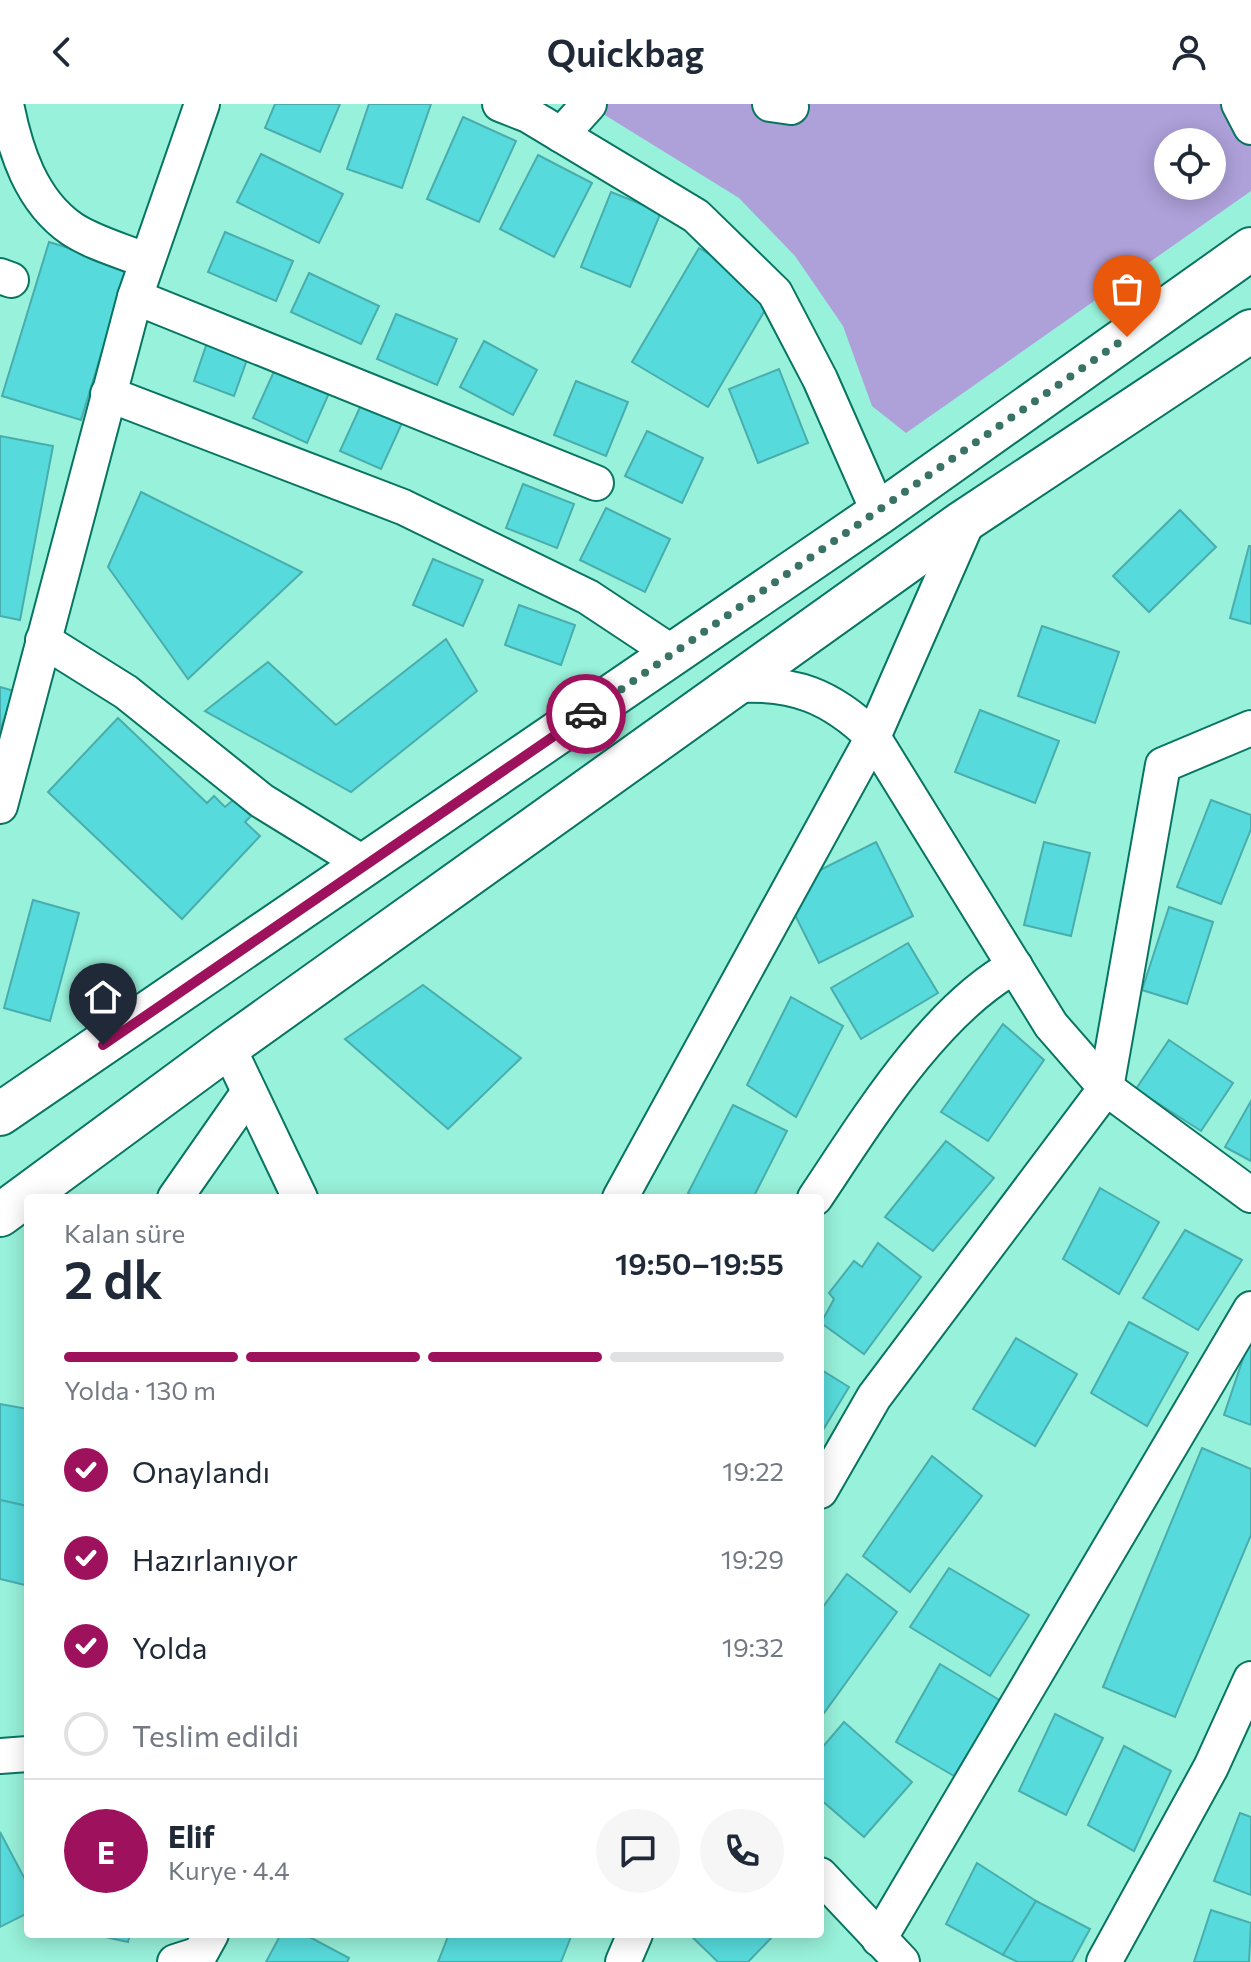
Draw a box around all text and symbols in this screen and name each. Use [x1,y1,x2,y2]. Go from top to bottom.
icon: back [40,30,84,74]
text: Quickbag [547,30,704,74]
icon: person [1167,30,1211,74]
map controls [1154,128,1226,200]
button: locate [1154,128,1226,200]
pin [1093,255,1161,337]
icon: bag [1105,267,1149,311]
courier [546,674,626,754]
icon: car [564,692,608,736]
pin [69,963,137,1045]
icon: home [81,975,125,1019]
text: Kalan süre [64,1217,185,1248]
text: 19:50–19:55 [615,1244,784,1281]
text: 2 dk [64,1246,163,1310]
text: Yolda · 130 m [64,1374,216,1405]
icon: check [64,1448,108,1492]
text: Onaylandı [132,1452,270,1489]
text: 19:22 [722,1455,784,1486]
icon: check [64,1536,108,1580]
text: Hazırlanıyor [132,1540,298,1577]
text: 19:29 [721,1543,784,1574]
icon: check [64,1624,108,1668]
text: Yolda [132,1628,207,1665]
text: 19:32 [722,1631,784,1662]
text: Teslim edildi [132,1716,299,1753]
button: chat [596,1809,680,1893]
button: phone [700,1809,784,1893]
text: Elif [168,1817,215,1854]
text: E [97,1833,115,1870]
text: Kurye · 4.4 [168,1854,290,1885]

